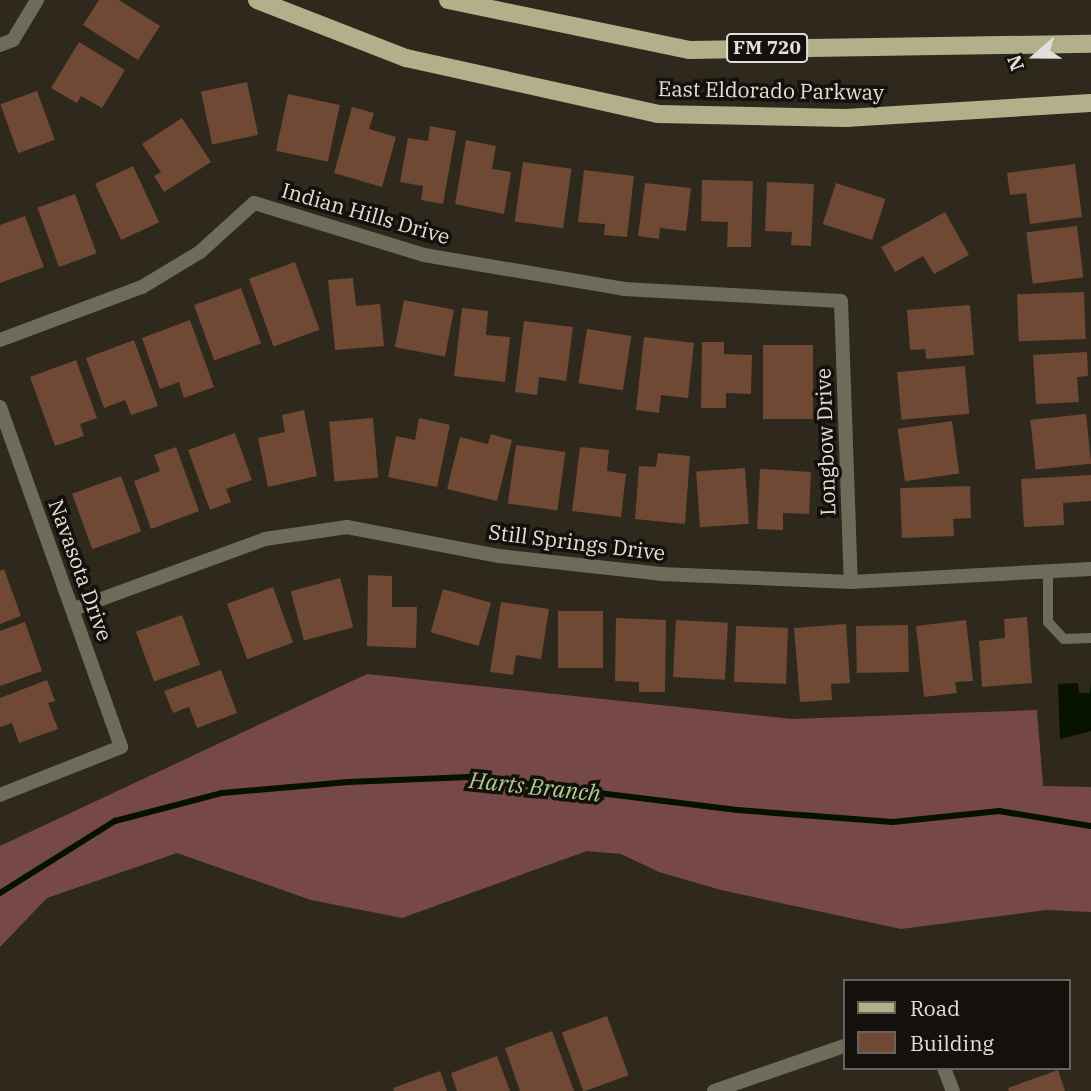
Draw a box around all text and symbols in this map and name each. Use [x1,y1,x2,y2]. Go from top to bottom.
north arrow [1000,21,1070,91]
road number: FM 720 [725,32,809,64]
text: N [1001,52,1029,74]
street label: East Eldorado Parkway [658,75,884,105]
street label: Indian Hills Drive [279,177,453,249]
street label: Longbow Drive [810,368,840,516]
street label: Navasota Drive [44,496,118,644]
street label: Still Springs Drive [487,519,667,565]
water label: Harts Branch [468,765,602,807]
legend [842,979,1070,1070]
text: Road [910,994,960,1022]
text: Building [910,1029,994,1057]

